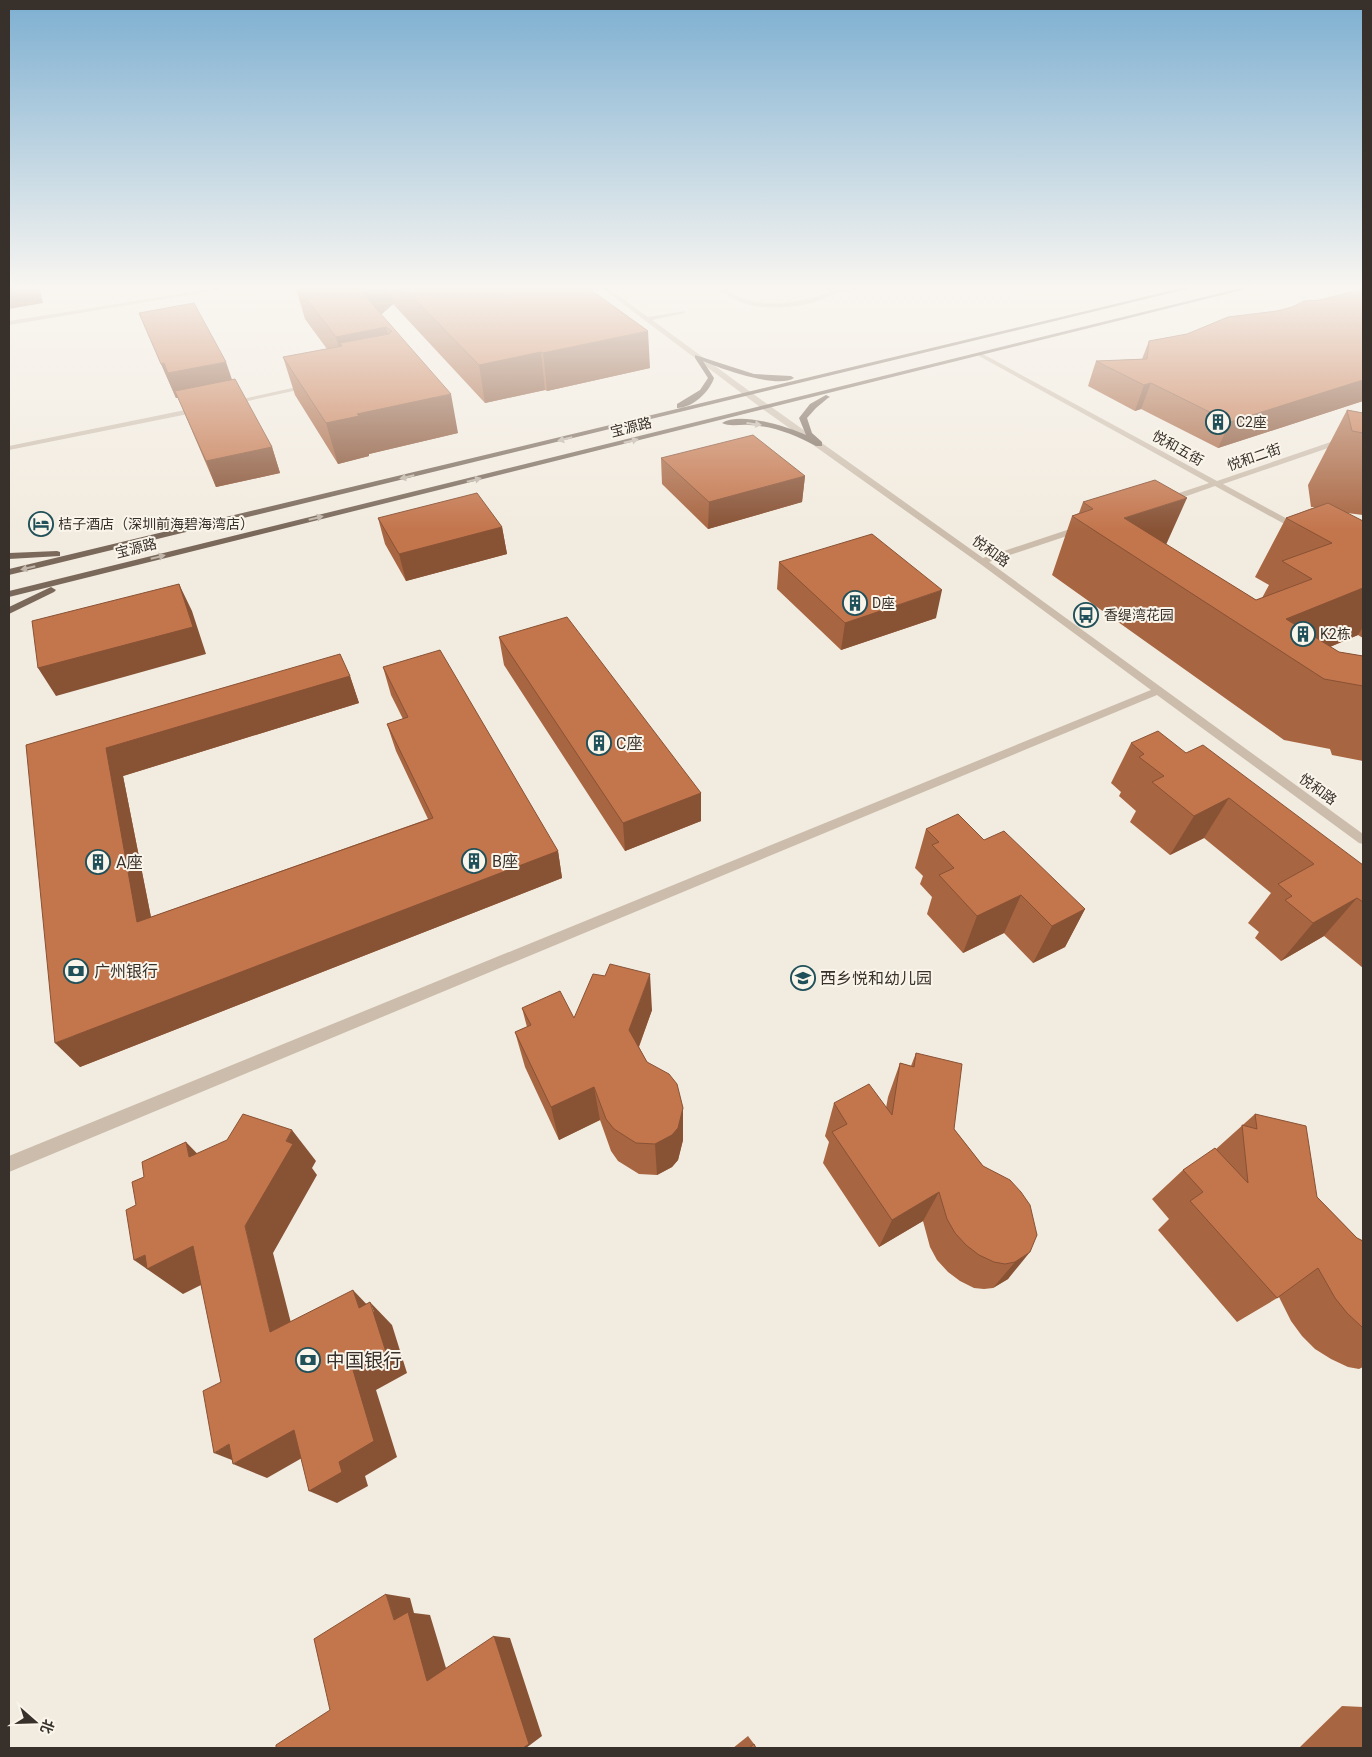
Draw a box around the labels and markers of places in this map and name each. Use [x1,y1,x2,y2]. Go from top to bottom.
building icon: C2座 [1205,409,1231,435]
place label: C2座 [1236,414,1267,430]
hotel icon: 桔子酒店（深圳前海碧海湾店） [28,511,54,537]
place label: 桔子酒店（深圳前海碧海湾店） [58,516,254,532]
building icon: D座 [842,590,868,616]
place label: D座 [872,595,895,611]
bus stop icon: 香缇湾花园 [1073,602,1099,628]
place label: 香缇湾花园 [1104,607,1174,623]
building icon: K2栋 [1290,621,1316,647]
place label: K2栋 [1320,626,1351,642]
building icon: C座 [586,730,612,756]
place label: C座 [616,734,642,753]
building icon: B座 [461,848,487,874]
building icon: A座 [85,849,111,875]
place label: B座 [492,852,518,871]
place label: A座 [116,853,142,872]
bank icon: 广州银行 [63,958,89,984]
place label: 广州银行 [94,962,158,981]
school or university icon: 西乡悦和幼儿园 [790,965,816,991]
place label: 西乡悦和幼儿园 [820,969,932,988]
bank icon: 中国银行 [295,1347,321,1373]
place label: 中国银行 [326,1349,402,1372]

